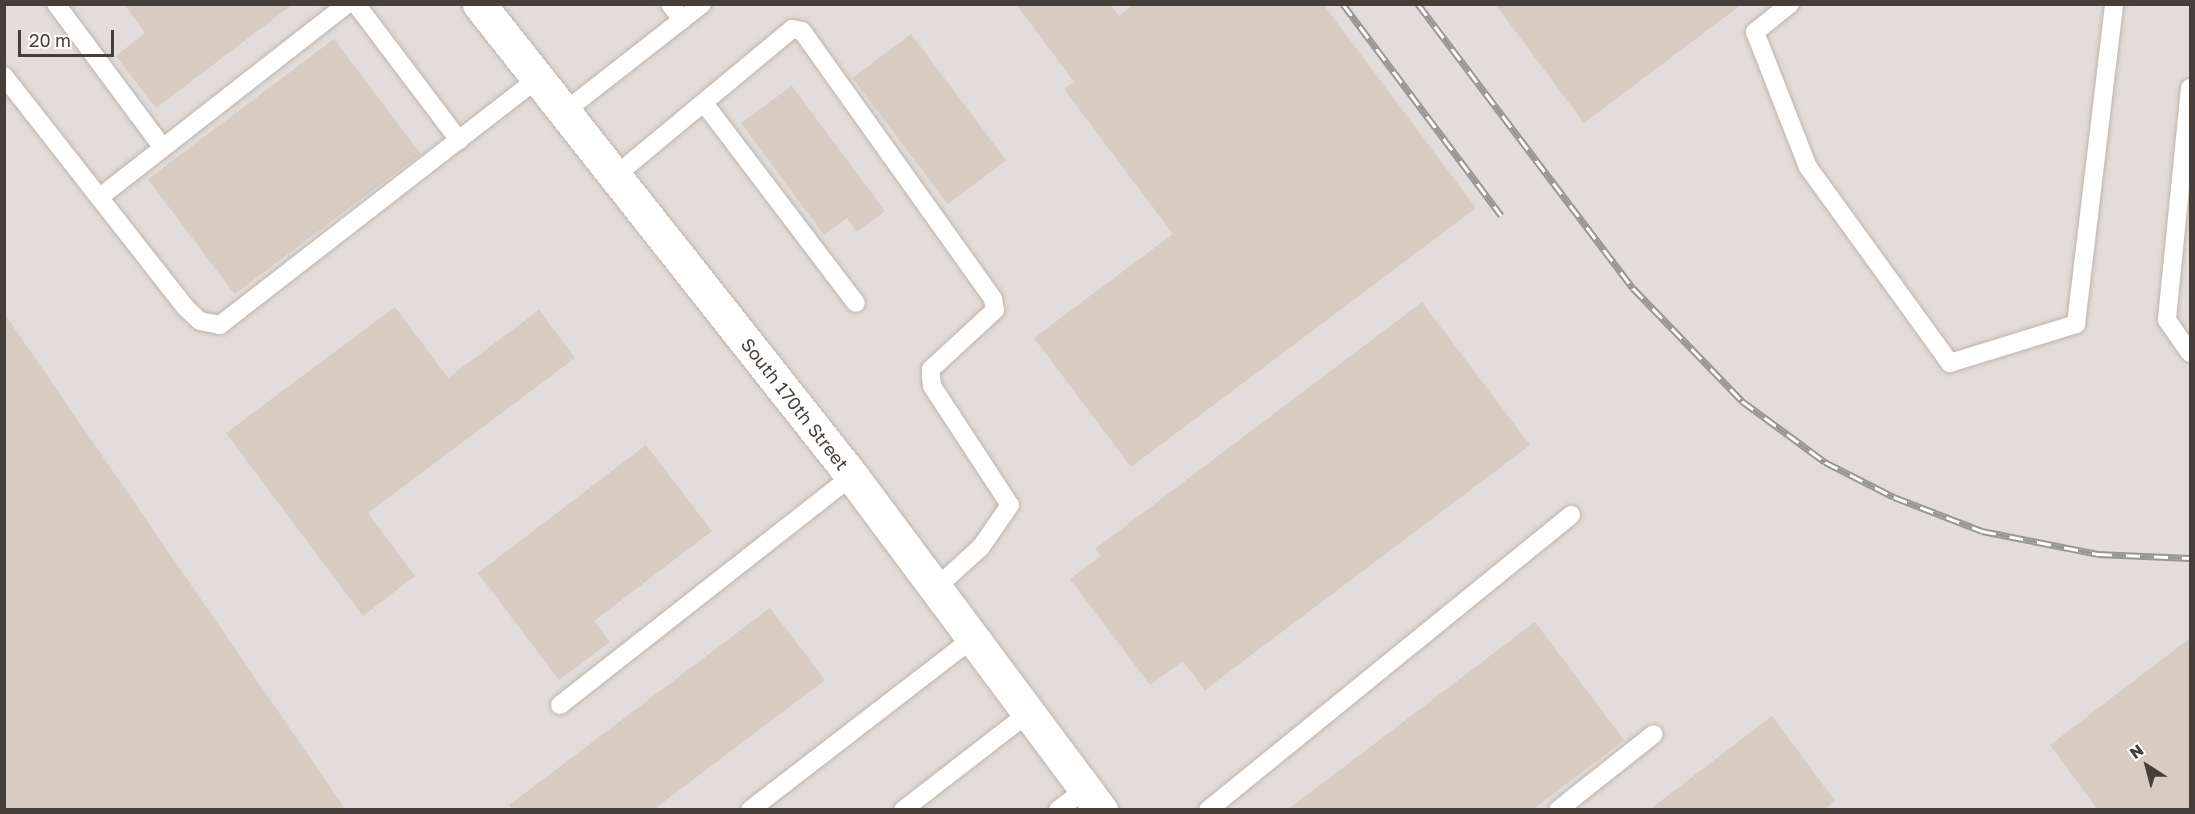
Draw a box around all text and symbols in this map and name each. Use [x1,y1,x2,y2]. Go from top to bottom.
scale bar [21,18,117,56]
text: 20 m [29,29,71,51]
street label: South 170th Street [737,334,853,474]
north arrow [2117,736,2177,796]
text: N [2126,740,2147,763]

